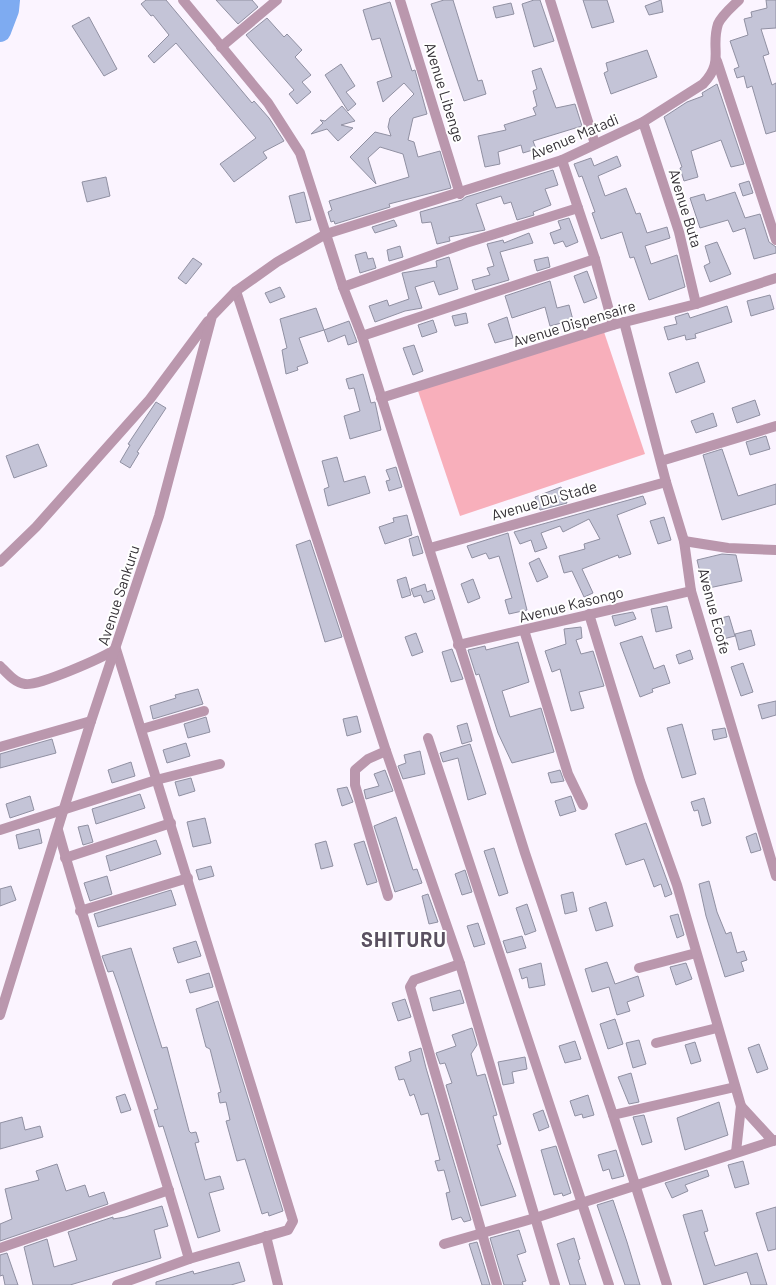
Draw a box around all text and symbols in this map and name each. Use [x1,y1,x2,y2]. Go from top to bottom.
street label: Avenue Libenge [421,40,469,144]
street label: Avenue Matadi [527,109,621,163]
street label: Avenue Buta [666,167,706,249]
street label: Avenue Dispensaire [510,296,638,350]
street label: Avenue Du Stade [489,476,599,524]
street label: Avenue Sankuru [93,543,143,647]
street label: Avenue Ecofe [695,566,735,656]
street label: Avenue Kasongo [517,582,625,626]
district label: SHITURU [361,927,447,951]

